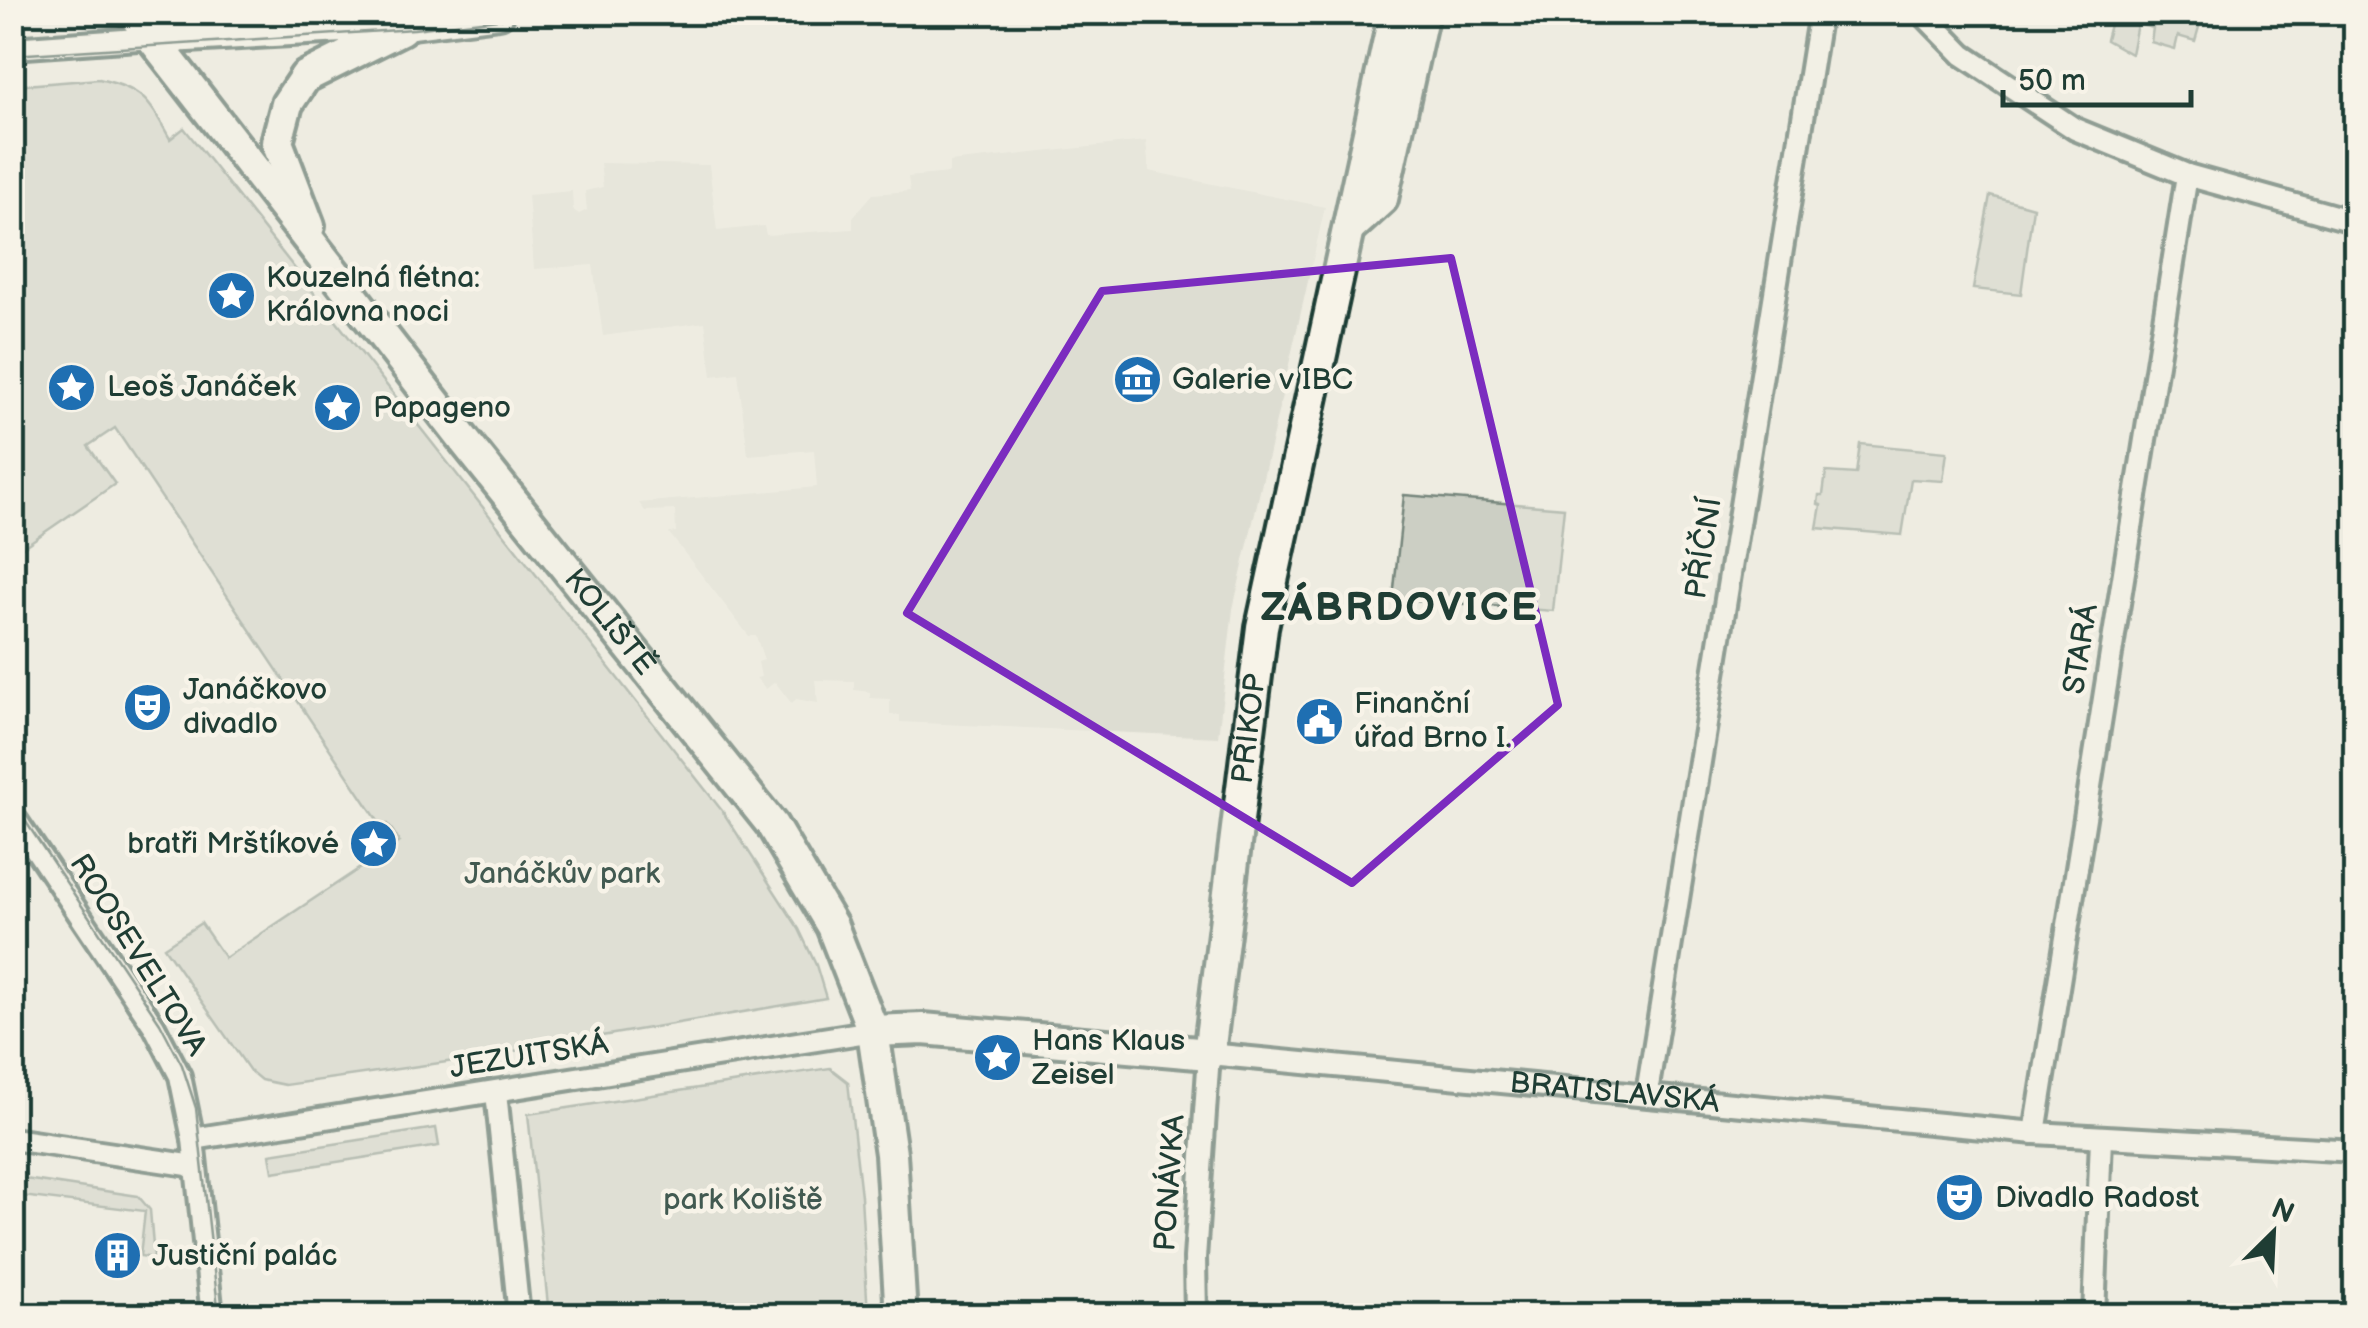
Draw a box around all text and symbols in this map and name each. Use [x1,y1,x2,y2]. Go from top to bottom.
scale bar [2003,45,2190,107]
text: 50 m [2018,63,2086,99]
place label: Kouzelná flétna: Královna noci [266,260,480,330]
place icon: Kouzelná flétna: Královna noci [205,269,257,321]
museum icon: Galerie v IBC [1111,354,1163,406]
place icon: Leoš Janáček [46,361,98,413]
place label: Galerie v IBC [1172,362,1353,398]
place label: Leoš Janáček [107,369,296,405]
place icon: Papageno [312,382,364,434]
place label: Papageno [373,390,511,426]
street label: PŘÍČNÍ [1676,494,1730,602]
street label: KOLIŠTĚ [556,562,664,683]
district label: ZÁBRDOVICE [1261,581,1539,632]
street label: STARÁ [2055,601,2106,697]
place label: Janáčkovo divadlo [183,672,327,742]
street label: PŘÍKOP [1225,672,1274,786]
theatre icon: Janáčkovo divadlo [122,681,174,733]
place label: Finanční úřad Brno I. [1354,686,1511,756]
public building icon: Finanční úřad Brno I. [1293,695,1345,747]
place icon: bratři Mrštíkové [348,818,400,870]
place label: bratři Mrštíkové [127,826,339,862]
street label: ROOSEVELTOVA [62,848,215,1063]
park label: Janáčkův park [464,856,660,892]
place label: Hans Klaus Zeisel [1031,1023,1185,1093]
street label: JEZUITSKÁ [447,1025,611,1086]
place icon: Hans Klaus Zeisel [971,1032,1023,1084]
street label: BRATISLAVSKÁ [1508,1065,1722,1121]
street label: PONÁVKA [1146,1113,1193,1252]
theatre icon: Divadlo Radost [1934,1172,1986,1224]
place label: Divadlo Radost [1995,1180,2199,1216]
park label: park Koliště [663,1182,823,1218]
north arrow [2223,1183,2323,1283]
text: N [2266,1192,2299,1231]
building icon: Justiční palác [91,1230,143,1282]
place label: Justiční palác [152,1238,337,1274]

